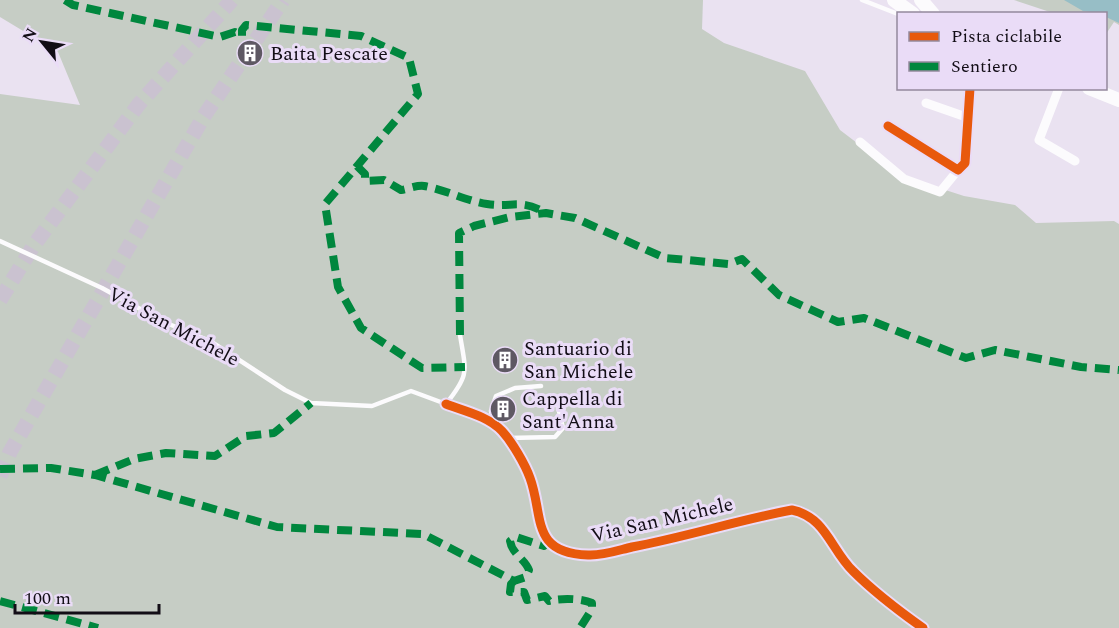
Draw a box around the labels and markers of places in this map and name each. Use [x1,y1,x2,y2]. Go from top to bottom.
building icon: Baita Pescate [235,38,265,68]
place label: Baita Pescate [270,39,388,69]
place label: Santuario di San Michele [524,334,633,387]
building icon: Santuario di San Michele [490,345,520,375]
place label: Cappella di Sant'Anna [522,384,623,437]
building icon: Cappella di Sant'Anna [488,394,518,424]

